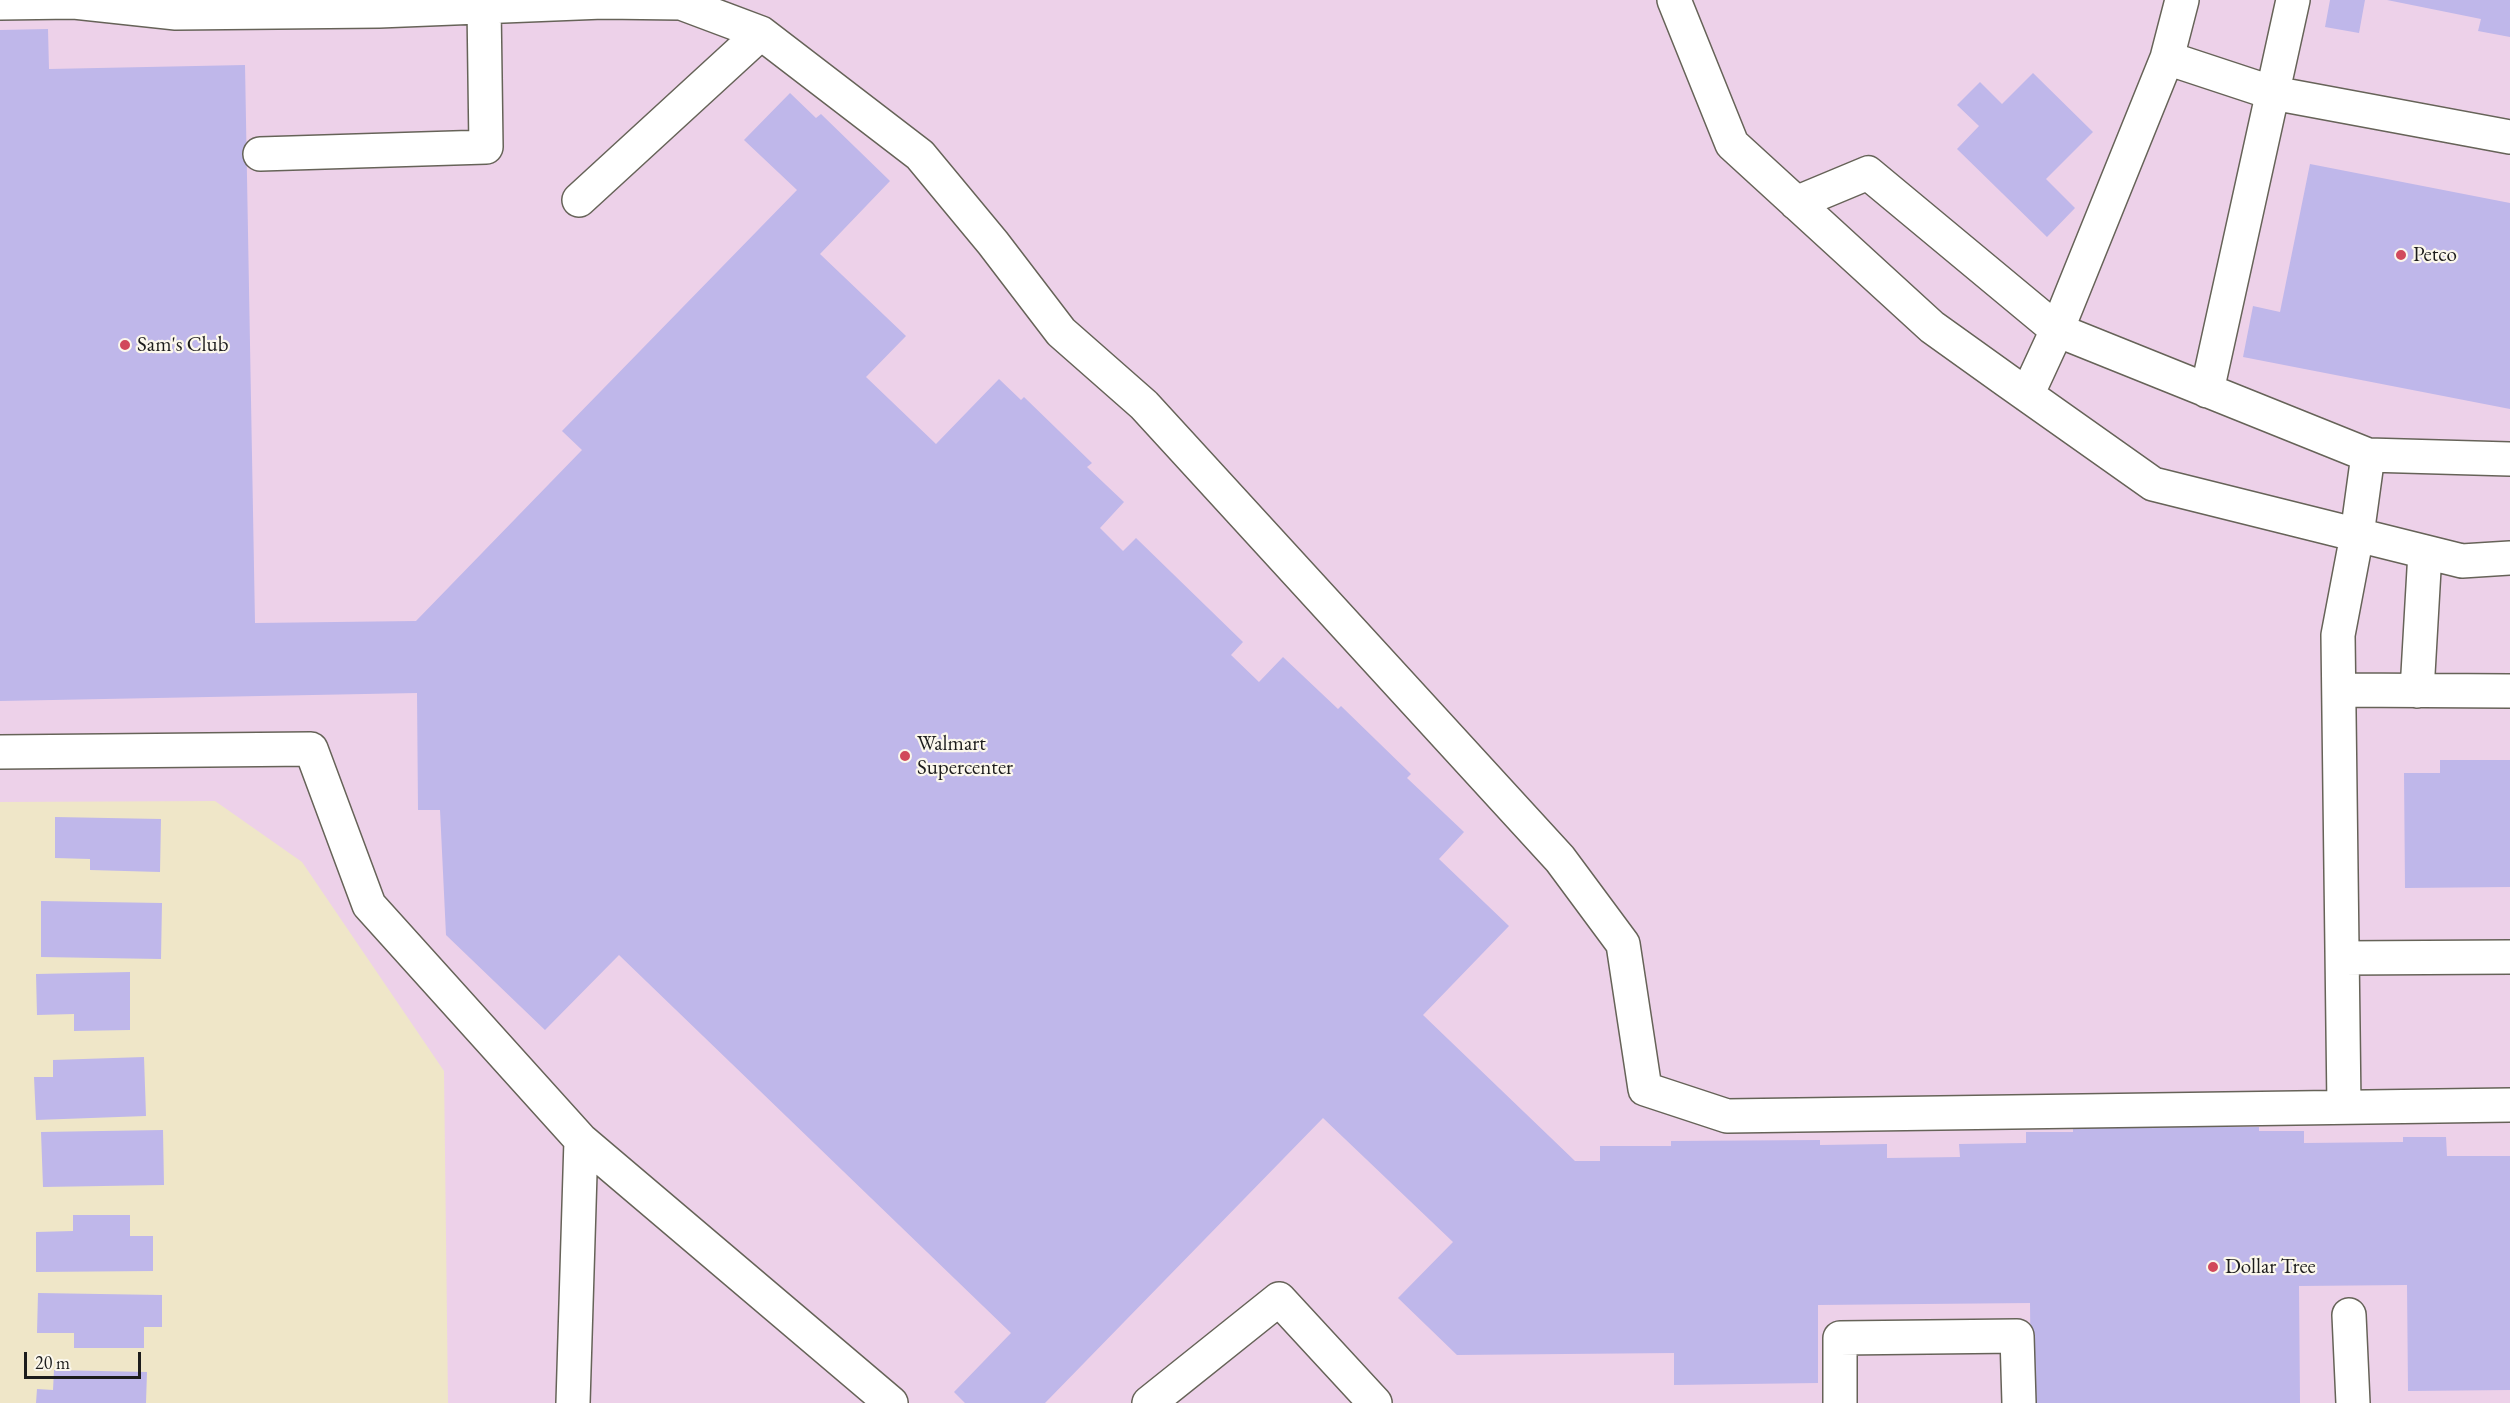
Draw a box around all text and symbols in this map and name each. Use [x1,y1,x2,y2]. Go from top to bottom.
place label: Petco [2413,242,2457,268]
marker: Petco [2394,248,2408,262]
place label: Sam's Club [137,332,228,358]
marker: Sam's Club [118,338,132,352]
place label: Walmart Supercenter [917,731,1013,781]
marker: Walmart Supercenter [898,749,912,763]
place label: Dollar Tree [2225,1254,2316,1280]
marker: Dollar Tree [2206,1260,2220,1274]
scale bar [27,1340,144,1378]
text: 20 m [35,1351,70,1374]

